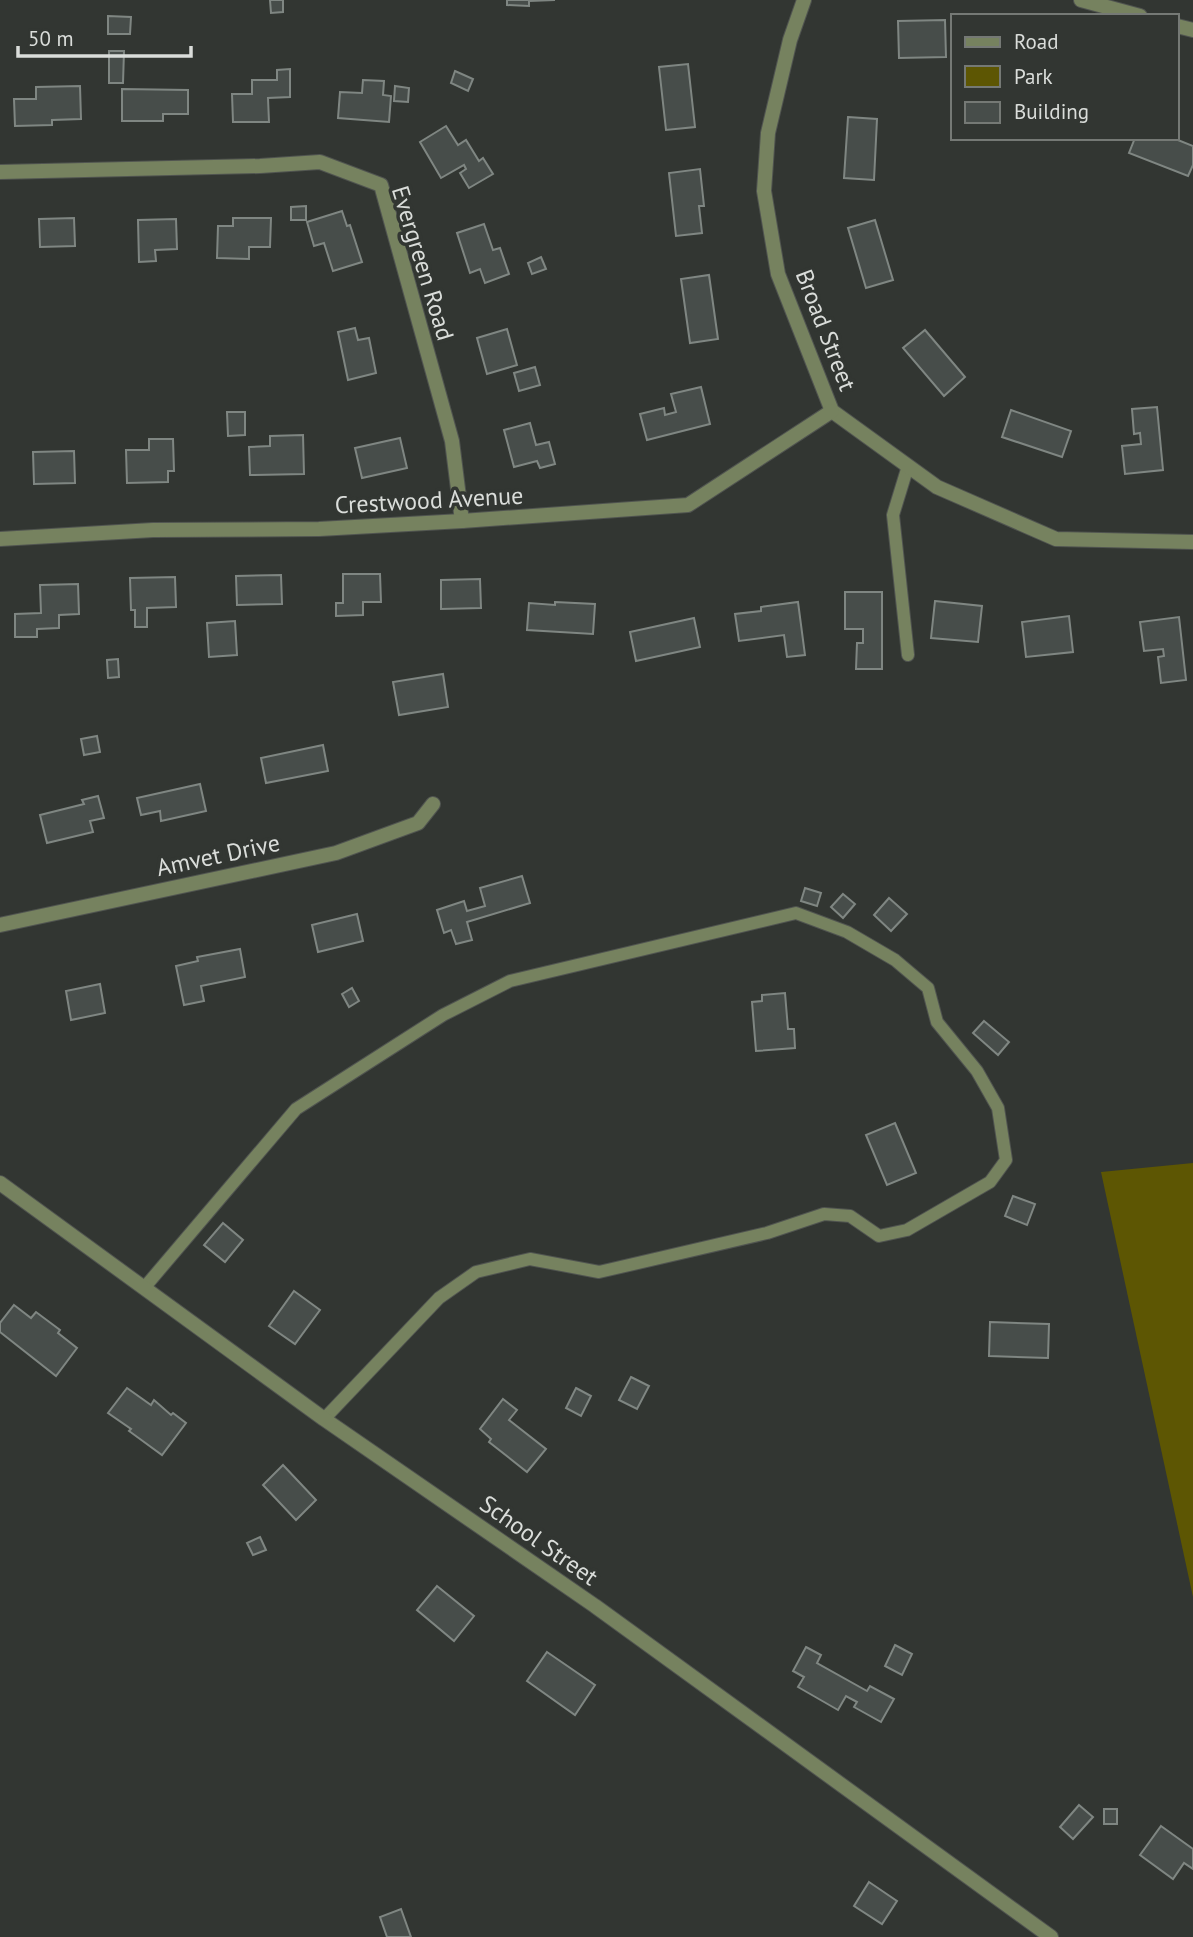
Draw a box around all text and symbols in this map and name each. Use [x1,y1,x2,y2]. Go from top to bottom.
scale bar [18,14,191,58]
legend [951,14,1179,140]
text: 50 m [28,25,74,52]
text: Road [1014,28,1058,55]
text: Park [1014,63,1053,90]
text: Building [1014,98,1089,125]
street label: Evergreen Road [385,182,461,344]
street label: Broad Street [789,265,863,395]
street label: Crestwood Avenue [334,480,524,520]
street label: Amvet Drive [153,827,283,883]
street label: School Street [474,1488,604,1592]

